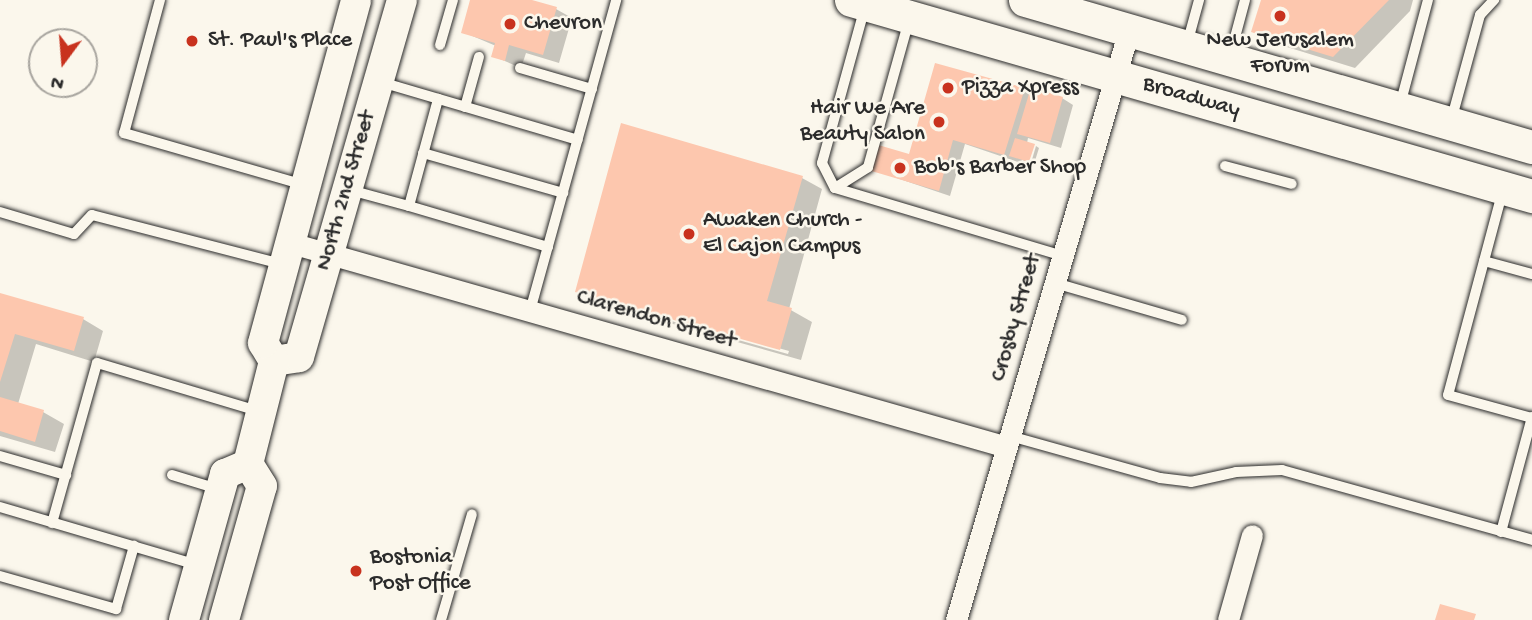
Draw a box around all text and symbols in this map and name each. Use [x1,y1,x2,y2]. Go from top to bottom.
marker: New Jerusalem Forum [1272,8,1288,24]
place label: Chevron [524,10,602,38]
marker: Chevron [502,16,518,32]
place label: St. Paul's Place [208,27,352,55]
place label: New Jerusalem Forum [1206,27,1354,81]
north arrow [28,28,98,98]
marker: St. Paul's Place [182,31,202,51]
text: N [48,69,67,95]
street label: Broadway [1139,71,1243,125]
place label: Pizza Xpress [962,74,1079,102]
marker: Pizza Xpress [940,80,956,96]
place label: Hair We Are Beauty Salon [800,95,925,149]
street label: North 2nd Street [311,108,383,274]
marker: Hair We Are Beauty Salon [931,114,947,130]
place label: Bob's Barber Shop [914,154,1086,182]
marker: Bob's Barber Shop [892,160,908,176]
place label: Awaken Church - El Cajon Campus [703,207,862,261]
marker: Awaken Church - El Cajon Campus [681,226,697,242]
street label: Crosby Street [986,251,1048,385]
street label: Clarendon Street [573,284,739,356]
place label: Bostonia Post Office [370,544,471,598]
marker: Bostonia Post Office [348,563,364,579]

